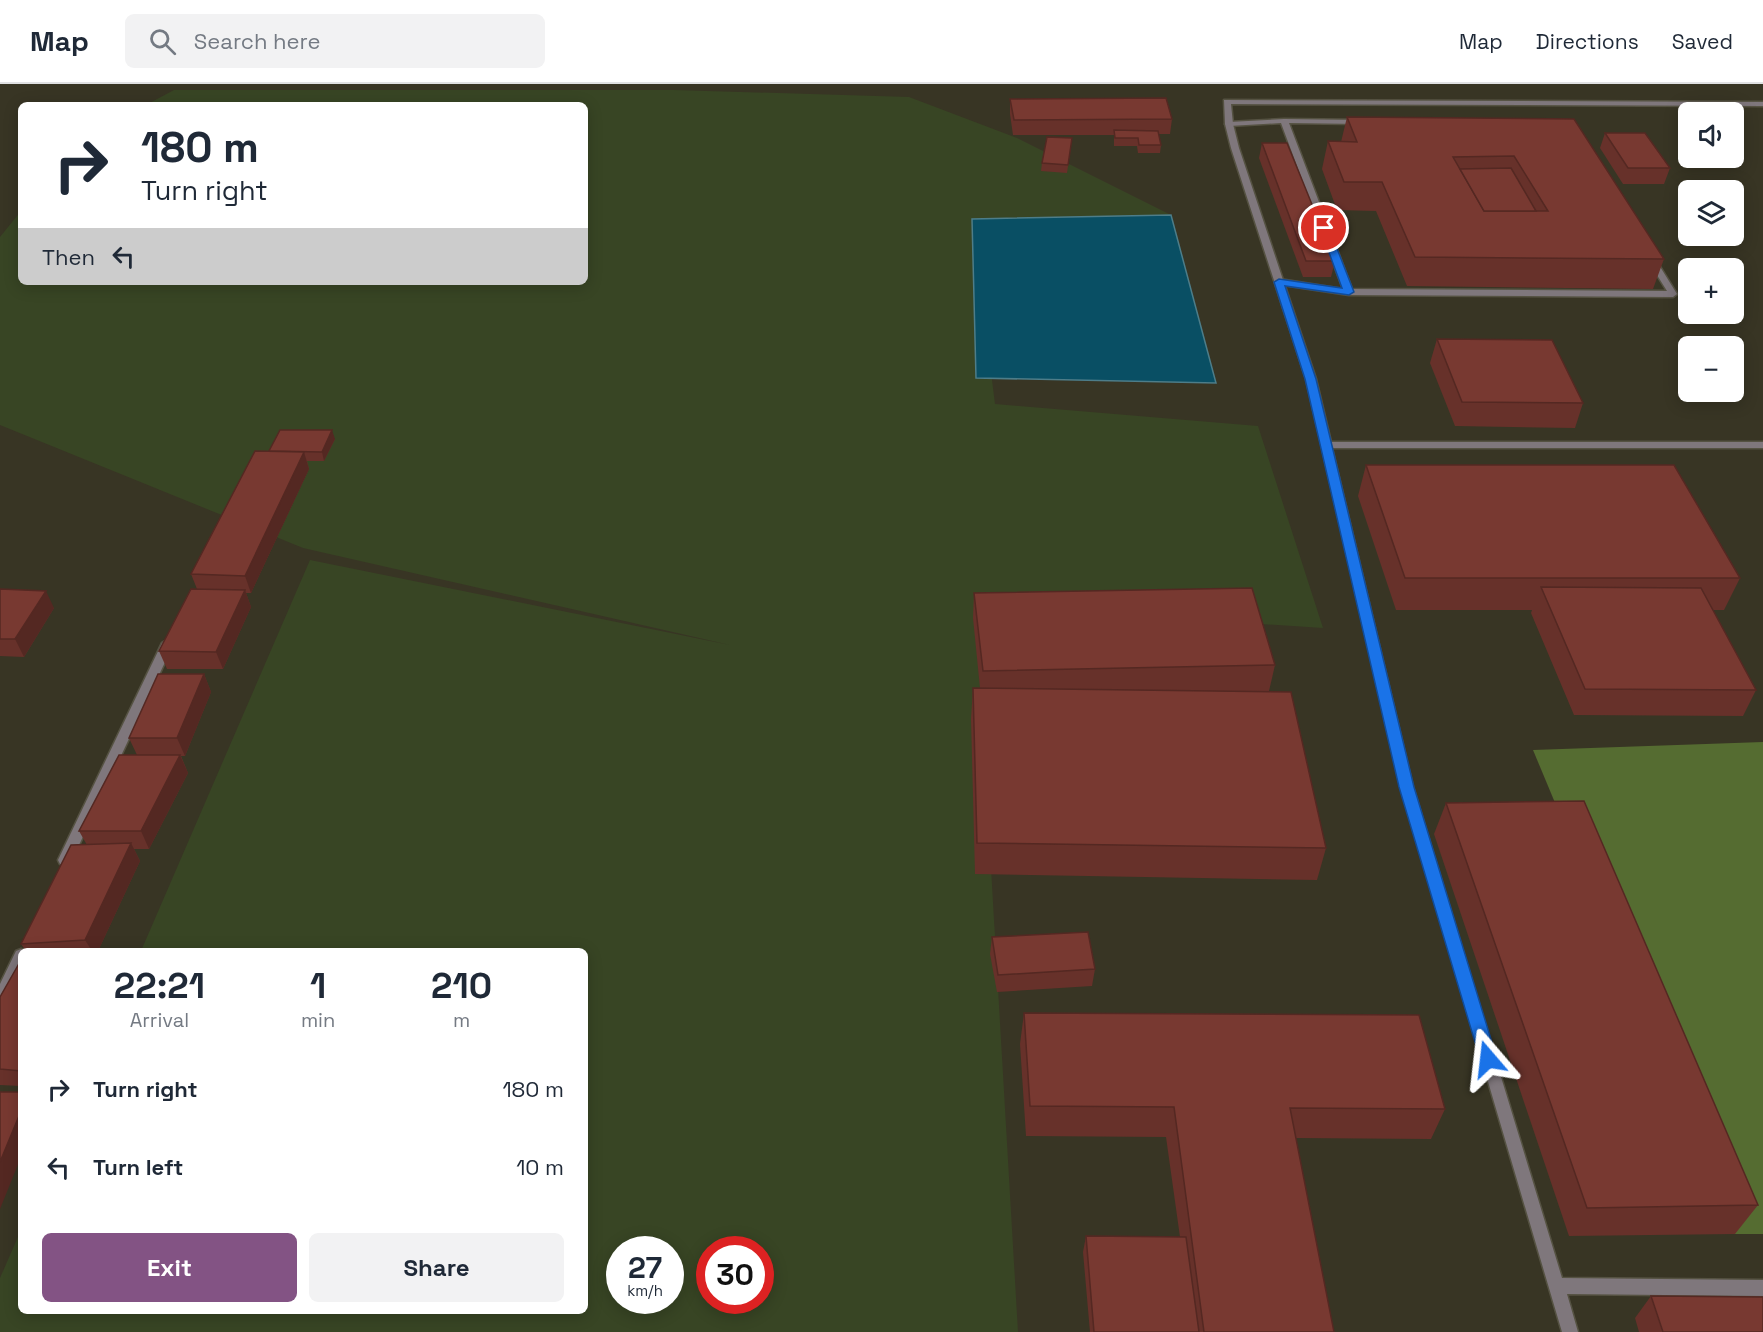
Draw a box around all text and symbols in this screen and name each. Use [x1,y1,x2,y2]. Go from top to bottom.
search box [125,14,545,68]
text: Map [30,23,89,59]
icon: search [146,25,179,58]
text: Search here [194,27,321,55]
text: Map [1459,28,1503,55]
text: Directions [1536,28,1639,55]
text: Saved [1672,28,1733,55]
map controls [1678,102,1744,402]
button: sound [1678,102,1744,168]
text: 180 m [141,121,259,174]
icon: right [42,126,120,204]
text: Turn right [141,173,268,208]
button: layers [1678,180,1744,246]
pin [1298,202,1349,253]
icon: arrive [1307,211,1340,244]
icon: left [107,240,140,273]
text: Then [42,243,95,271]
button: + [1678,258,1744,324]
button: − [1678,336,1744,402]
text: 22:21 [114,963,205,1009]
text: 1 [310,963,326,1009]
text: 210 [431,963,492,1009]
text: Arrival [130,1007,189,1033]
text: min [301,1007,335,1033]
text: m [453,1007,470,1033]
position arrow [1456,1027,1520,1091]
icon: right [42,1073,75,1106]
text: Turn right [93,1075,198,1103]
text: 180 m [502,1075,564,1103]
icon: left [42,1151,75,1184]
text: Turn left [93,1153,183,1181]
text: 10 m [516,1153,564,1181]
button: Exit [42,1233,297,1302]
button: Share [309,1233,564,1302]
speed limit sign: 30 [696,1236,774,1314]
text: 27 [628,1248,662,1287]
text: km/h [627,1281,663,1300]

